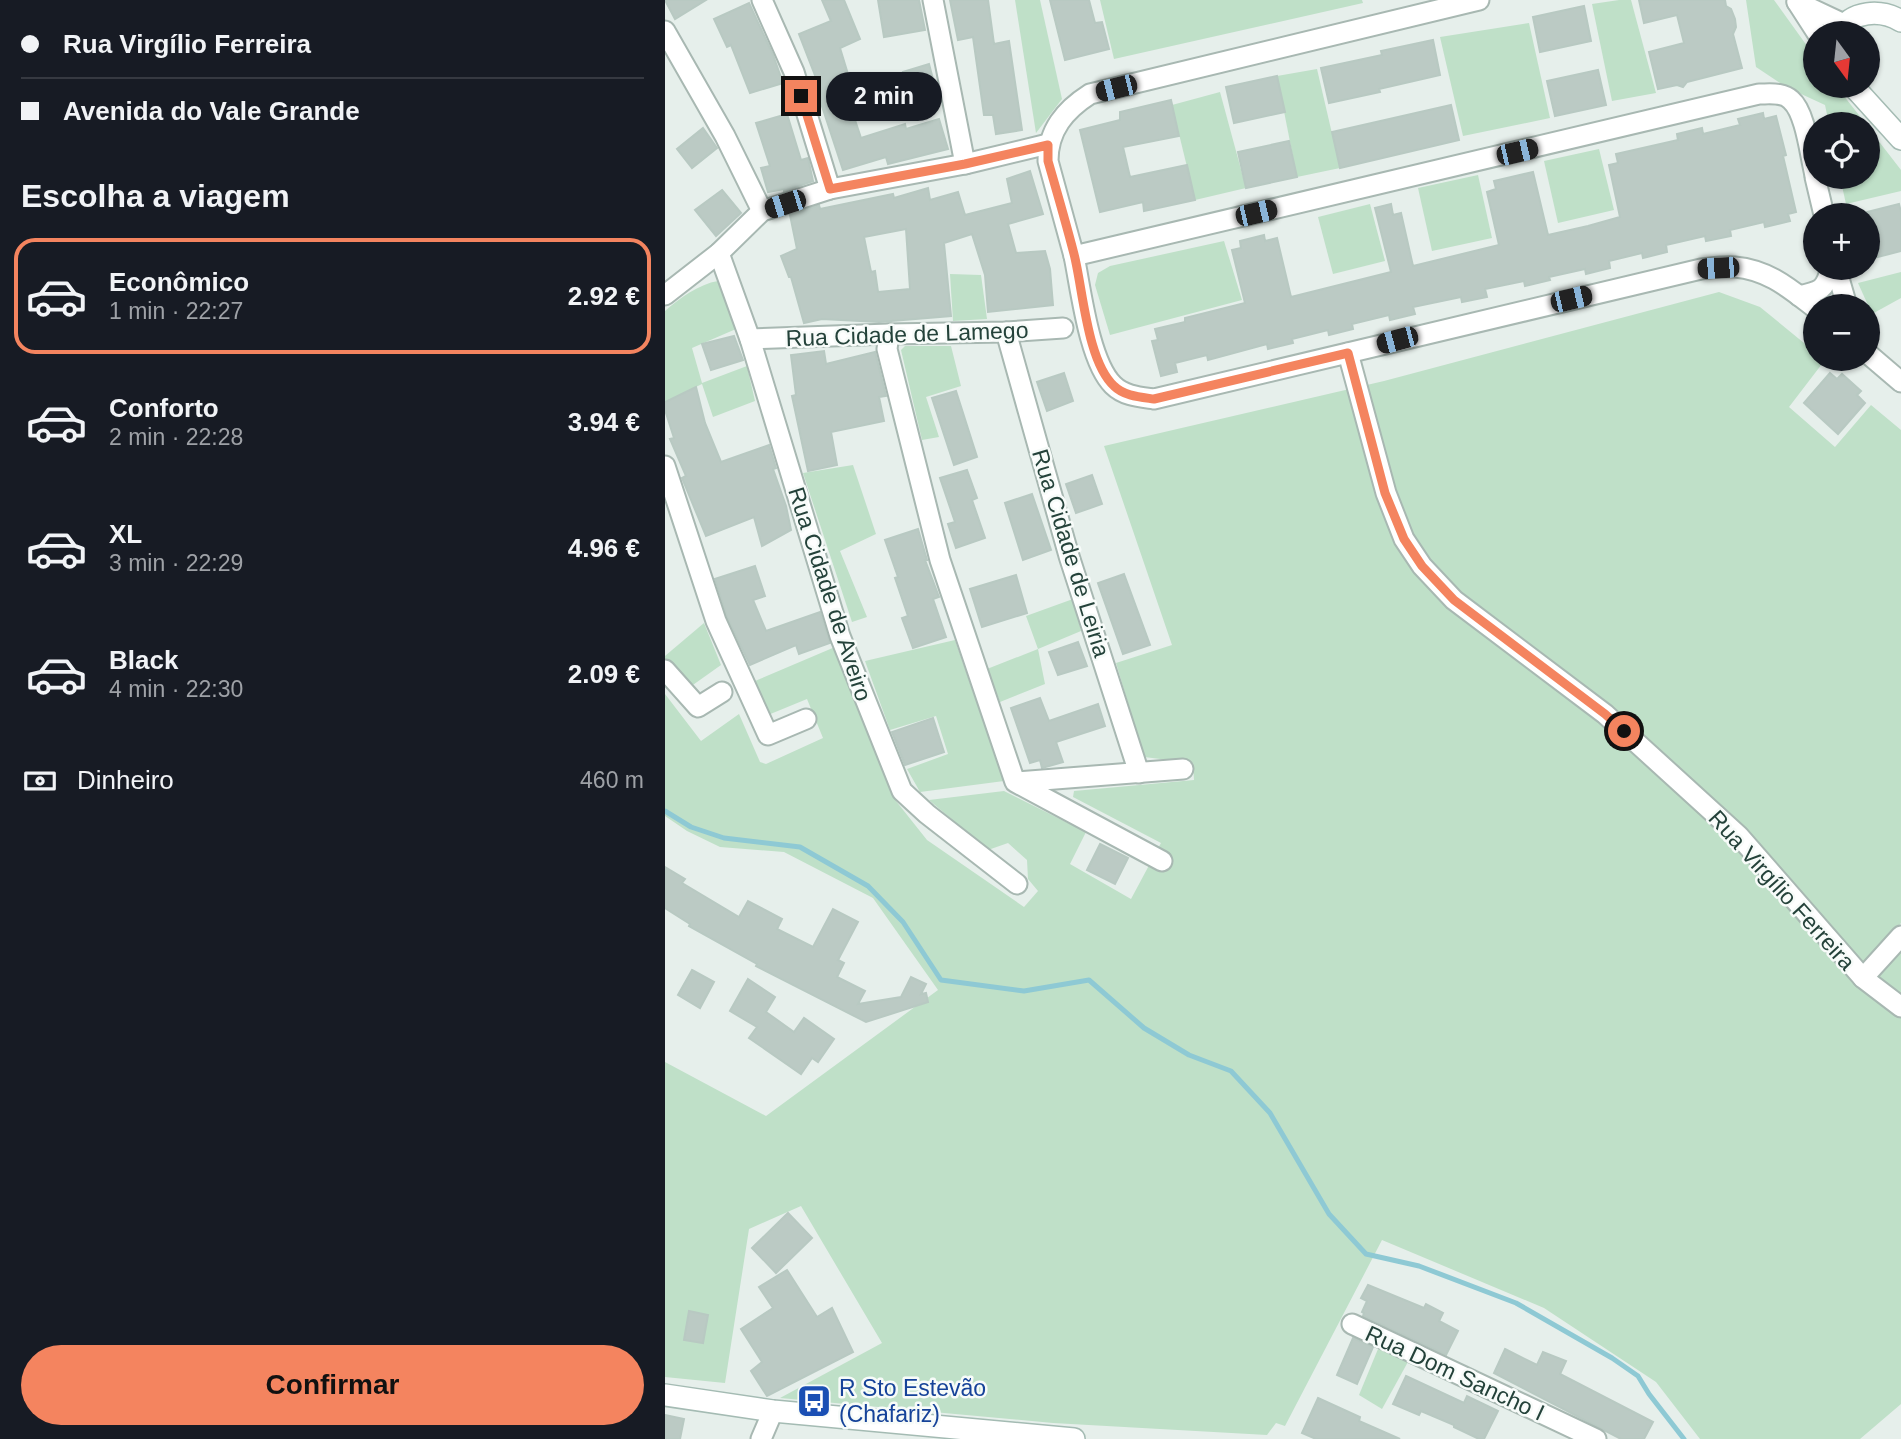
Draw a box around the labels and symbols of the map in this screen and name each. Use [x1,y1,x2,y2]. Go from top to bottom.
north arrow [1803,21,1879,98]
callout: 2 min [825,72,941,120]
car [1094,73,1139,103]
route end [785,80,817,112]
car [1495,137,1540,167]
car [762,188,809,220]
car [1234,198,1279,228]
car [1697,256,1740,280]
car [1549,284,1594,314]
street label: Rua Cidade de Lamego [785,317,1029,351]
car [1374,324,1421,356]
street label: Rua Cidade de Leiria [1027,446,1115,660]
street label: Rua Cidade de Aveiro [783,484,877,704]
route start [1608,715,1640,747]
street label: Rua Virgílio Ferreira [1704,805,1861,975]
street label: Rua Dom Sancho I [1361,1320,1549,1426]
place label: R Sto Estevão (Chafariz) [839,1375,986,1427]
bus stop icon: R Sto Estevão (Chafariz) [795,1382,833,1420]

